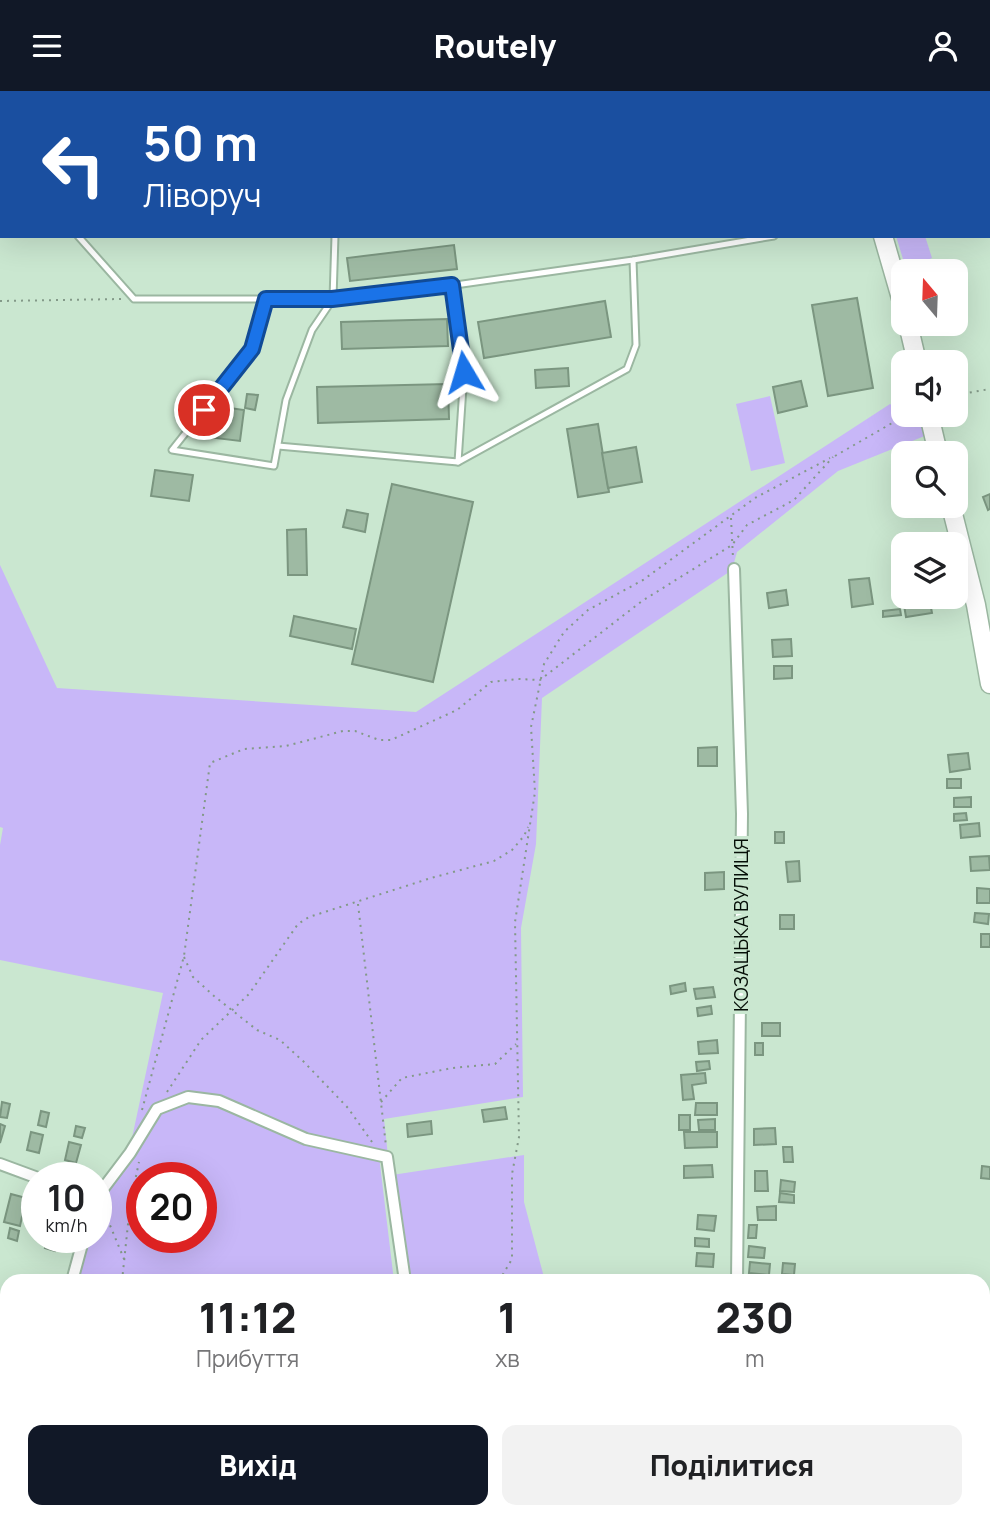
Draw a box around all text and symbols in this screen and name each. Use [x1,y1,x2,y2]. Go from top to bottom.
text: Routely [434,24,556,68]
icon: menu [28,27,66,65]
icon: person [924,27,962,65]
text: 50 m [143,109,258,176]
icon: left [28,119,119,210]
text: Ліворуч [143,173,262,217]
north arrow [891,259,968,336]
map controls [891,259,968,609]
position arrow [427,335,501,409]
button: sound [891,350,968,427]
pin [174,380,234,440]
icon: arrive [185,391,223,429]
button: search [891,441,968,518]
button: layers [891,532,968,609]
street label: КОЗАЦЬКА ВУЛИЦЯ [728,838,754,1012]
speed limit sign: 20 [126,1162,217,1253]
text: 10 [47,1174,86,1222]
text: km/h [46,1213,87,1237]
text: 11:12 [199,1288,296,1346]
text: 1 [498,1288,517,1346]
text: 230 [716,1288,794,1346]
text: Прибуття [196,1342,299,1374]
text: хв [495,1342,520,1374]
text: m [745,1342,765,1374]
button: Вихід [28,1425,488,1505]
button: Поділитися [502,1425,962,1505]

